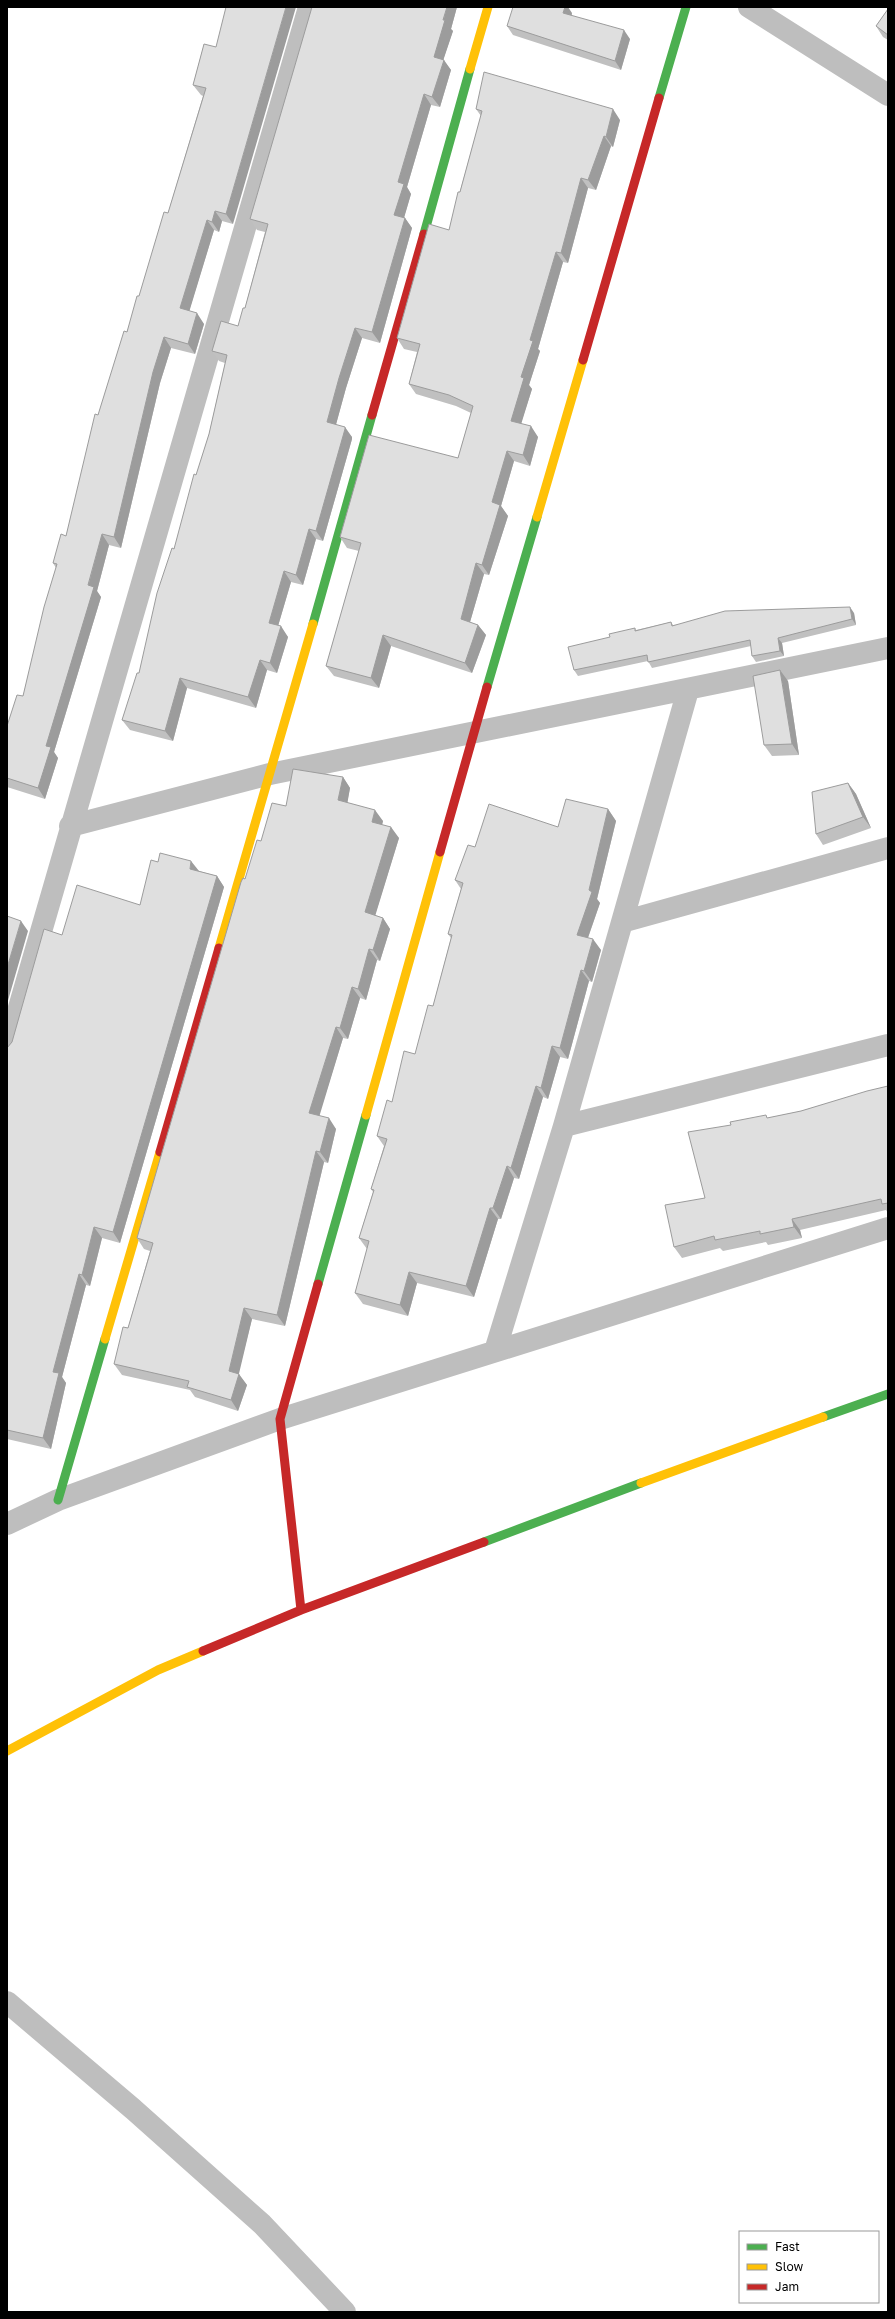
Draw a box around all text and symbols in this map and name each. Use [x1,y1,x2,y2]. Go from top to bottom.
legend [739,2231,879,2303]
text: Fast [775,2239,800,2254]
text: Slow [775,2259,803,2274]
text: Jam [775,2279,799,2294]

